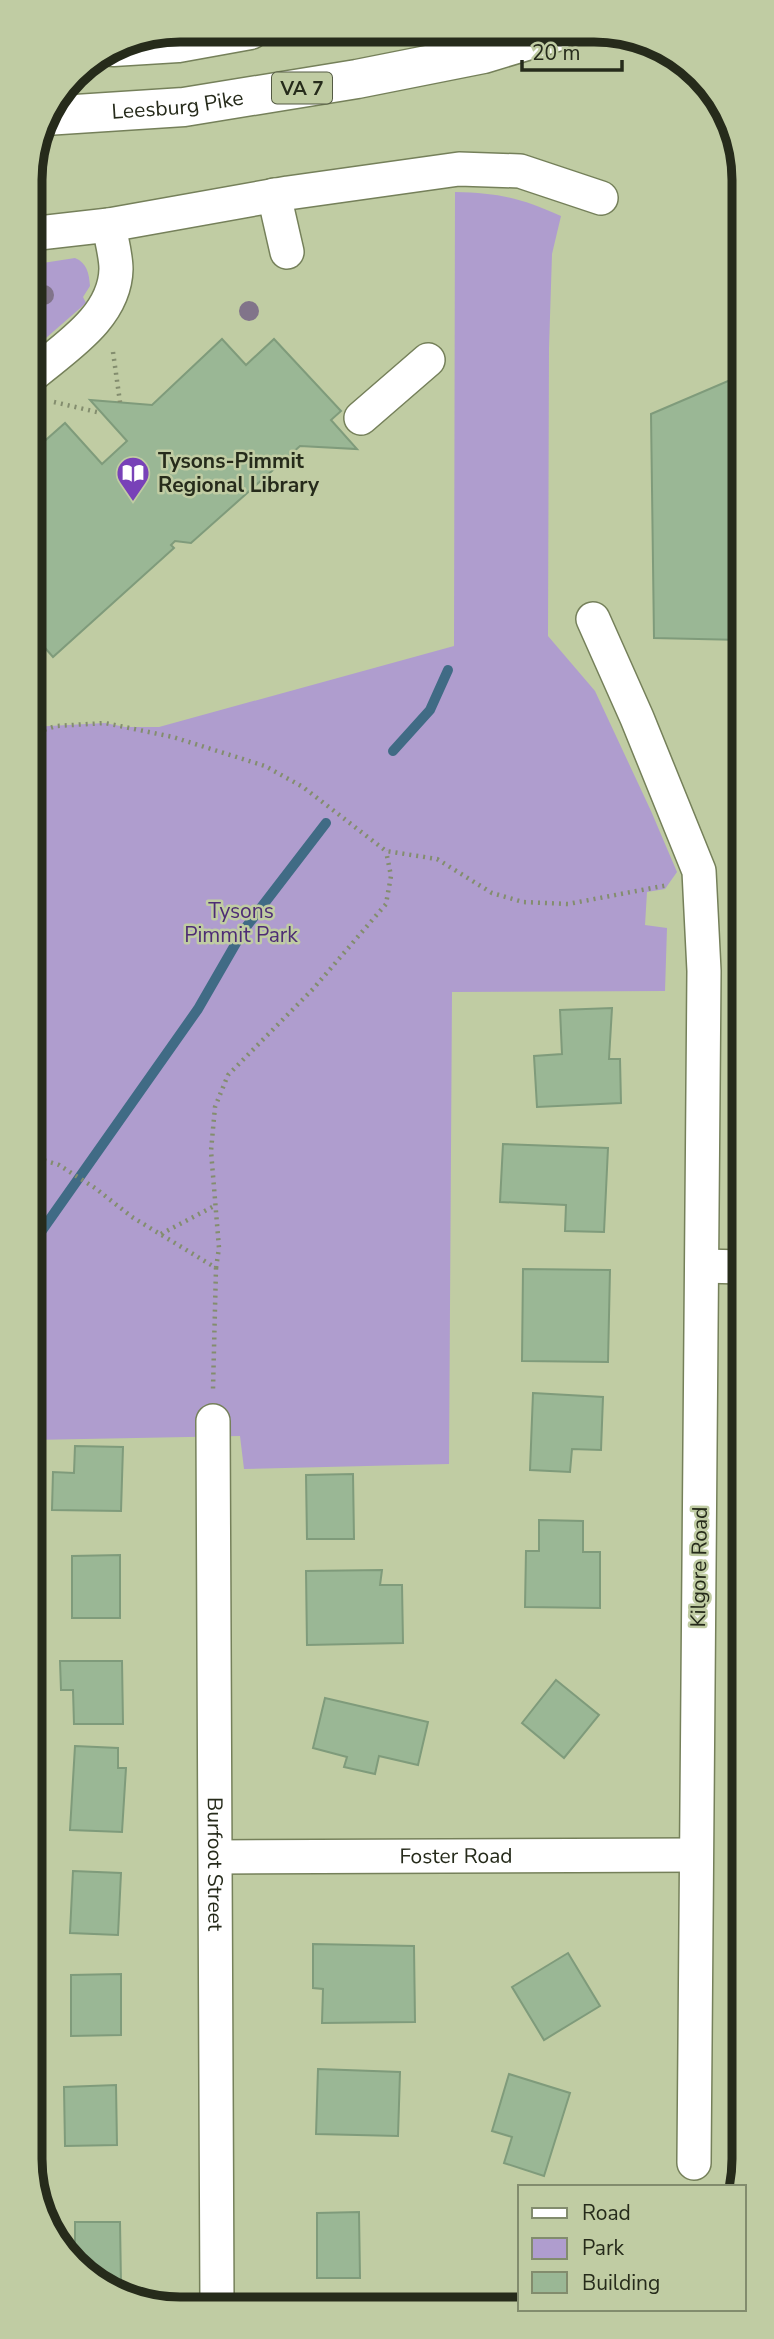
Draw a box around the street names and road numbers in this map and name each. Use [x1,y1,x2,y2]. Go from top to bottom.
road number: VA 7 [272,72,332,104]
street label: Leesburg Pike [111,84,245,126]
street label: Kilgore Road [684,1506,714,1628]
street label: Burfoot Street [201,1797,229,1932]
street label: Foster Road [399,1842,513,1870]

